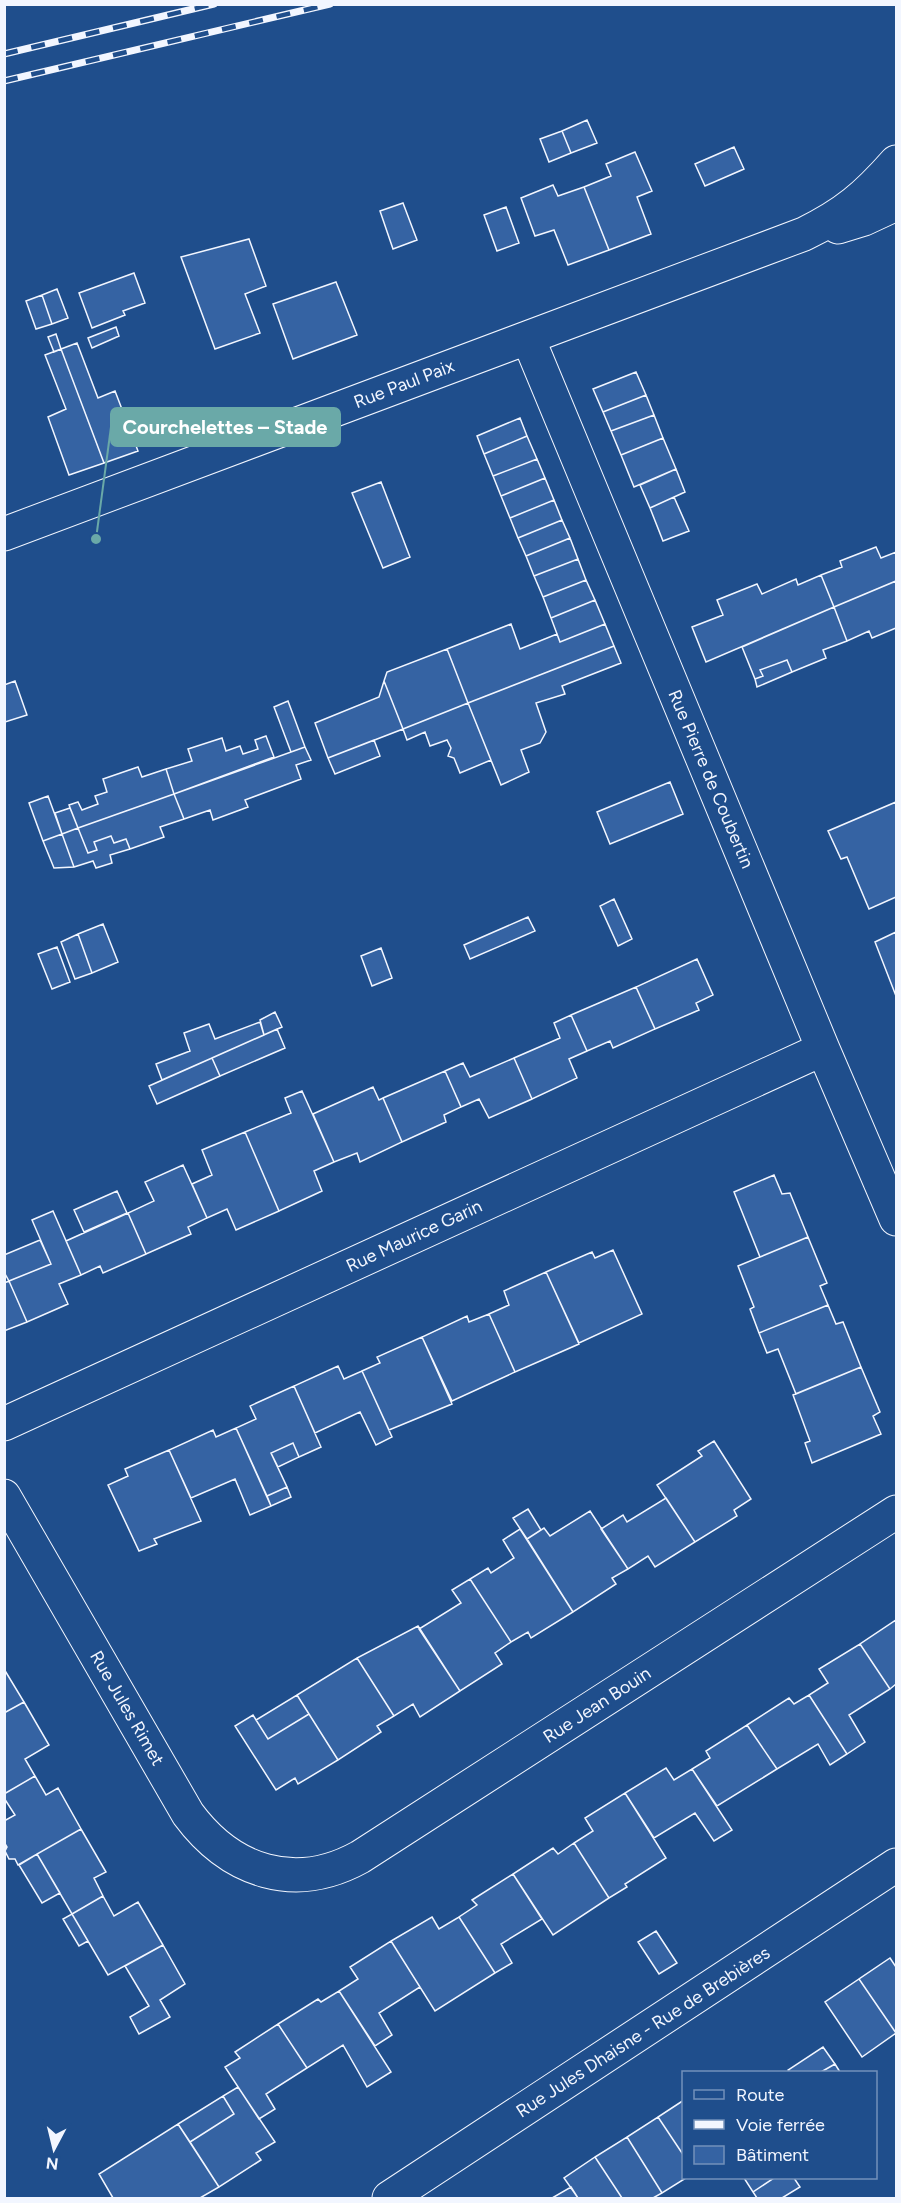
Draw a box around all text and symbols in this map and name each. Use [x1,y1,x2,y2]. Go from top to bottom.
street label: Rue Paul Paix [351,355,458,413]
callout: Courchelettes – Stade [111,408,340,446]
text: Courchelettes – Stade [123,415,327,439]
street label: Rue Pierre de Coubertin [663,686,759,872]
street label: Rue Maurice Garin [343,1195,485,1277]
street label: Rue Jules Rimet [85,1647,169,1769]
street label: Rue Jean Bouin [539,1662,655,1748]
street label: Rue Jules Dhaisne - Rue de Brebières [512,1942,774,2122]
legend [682,2071,877,2179]
text: Route [736,2084,785,2106]
text: Voie ferrée [736,2114,825,2136]
north arrow [24,2119,84,2179]
text: Bâtiment [736,2144,809,2166]
text: N [45,2153,60,2174]

